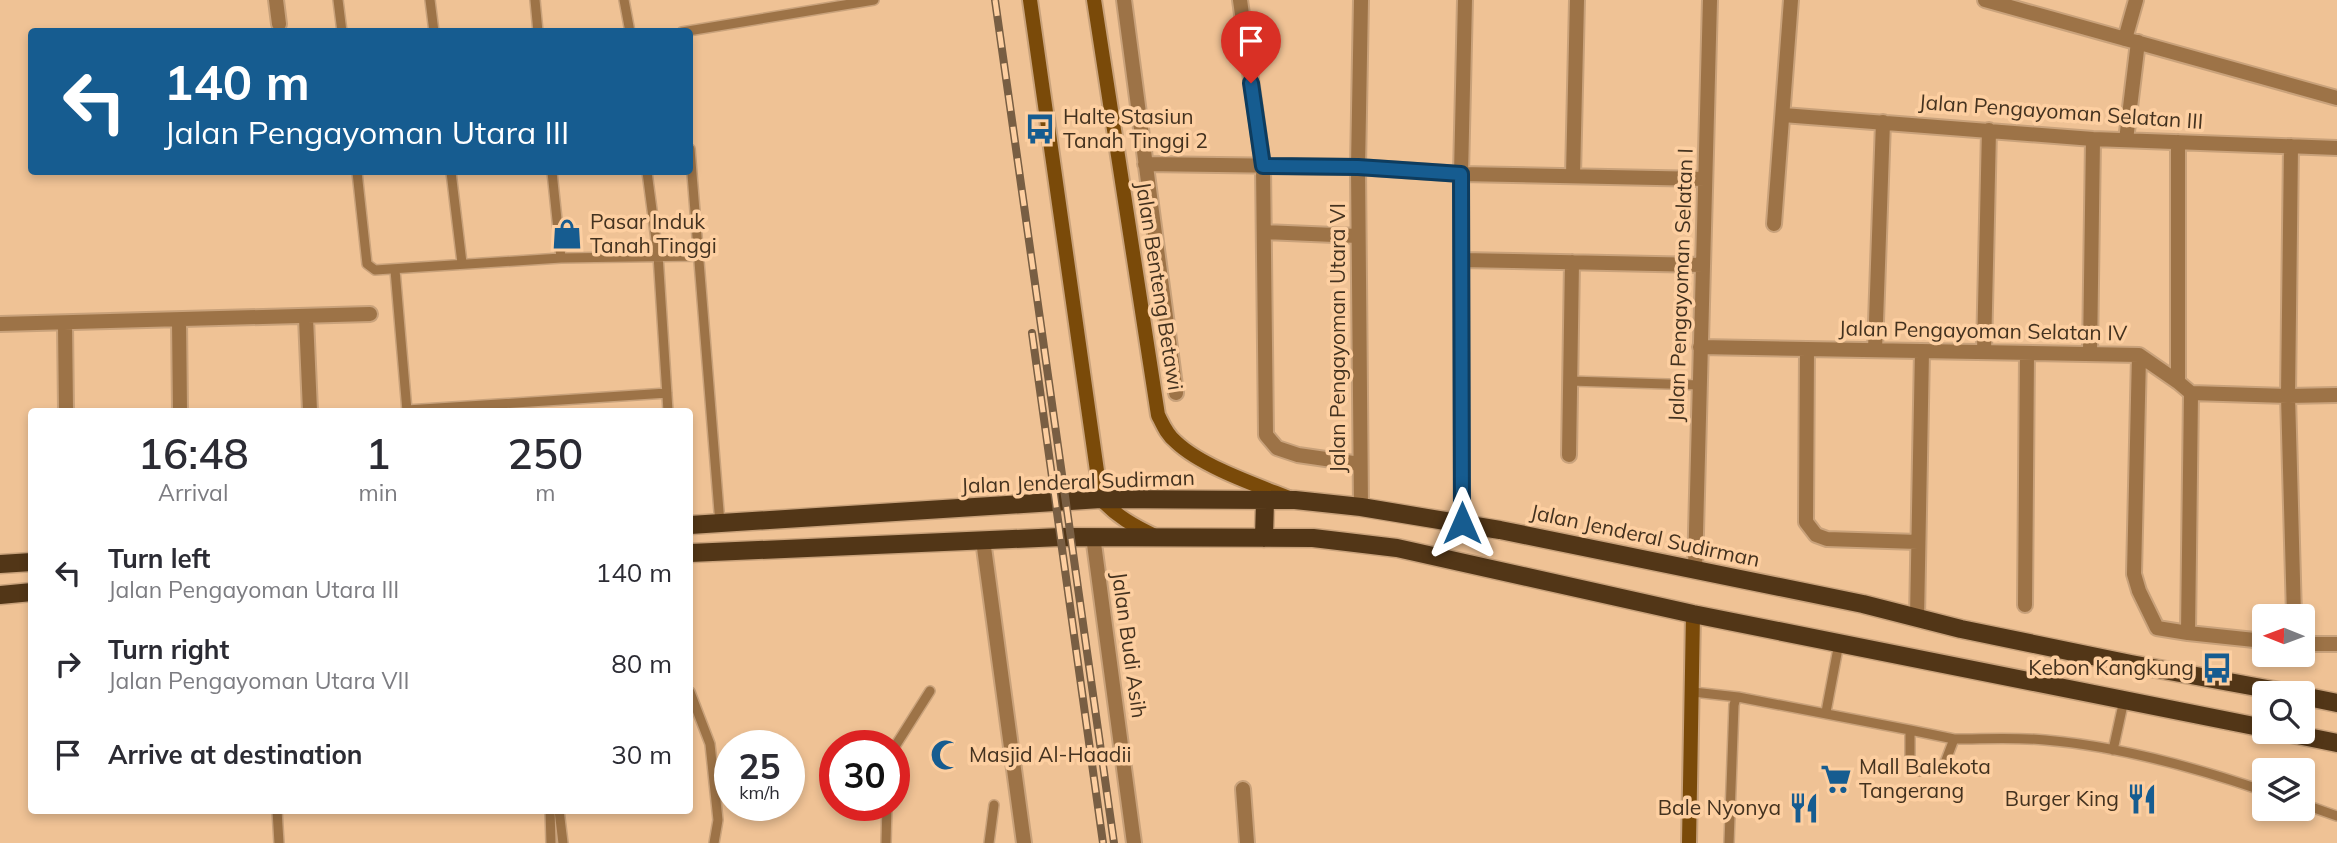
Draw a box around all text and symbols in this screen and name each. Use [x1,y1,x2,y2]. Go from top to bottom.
pin [1221,11,1281,83]
icon: arrive [1232,22,1270,60]
text: 140 m [164,51,310,112]
icon: left [49,56,140,147]
street label: Jalan Pengayoman Selatan III [1918,88,2204,134]
place label: Halte Stasiun Tanah Tinggi 2 [1063,103,1208,153]
text: Jalan Pengayoman Utara III [164,112,569,152]
bus stop icon: Halte Stasiun Tanah Tinggi 2 [1023,112,1057,146]
street label: Jalan Pengayoman Selatan I [1662,148,1698,422]
street label: Jalan Benteng Betawi [1131,180,1189,392]
street label: Jalan Pengayoman Utara VI [1324,203,1350,473]
place label: Pasar Induk Tanah Tinggi [590,208,717,258]
shop icon: Pasar Induk Tanah Tinggi [550,217,584,251]
street label: Jalan Pengayoman Selatan IV [1838,314,2128,346]
text: 16:48 [138,427,249,480]
text: 1 [365,427,391,480]
text: 250 [508,427,583,480]
street label: Jalan Jenderal Sudirman [961,464,1195,498]
text: Arrival [158,478,228,507]
text: min [358,478,398,507]
text: m [535,478,555,507]
position arrow [1425,486,1499,560]
street label: Jalan Jenderal Sudirman [1528,498,1762,572]
text: Turn left [108,542,210,575]
icon: left [49,554,87,592]
text: 140 m [596,556,672,589]
street label: Jalan Budi Asih [1107,570,1153,720]
text: Jalan Pengayoman Utara III [108,575,399,604]
north arrow [2252,604,2315,667]
map controls [2252,604,2315,821]
text: Turn right [108,633,229,666]
icon: right [49,645,87,683]
text: 80 m [611,647,672,680]
bus stop icon: Kebon Kangkung [2200,651,2234,685]
place label: Kebon Kangkung [2028,654,2194,680]
text: Jalan Pengayoman Utara VII [108,666,409,695]
button: search [2252,681,2315,744]
speed limit sign: 30 [819,730,910,821]
icon: arrive [49,736,87,774]
text: Arrive at destination [108,738,363,771]
text: 30 m [611,738,672,771]
mosque icon: Masjid Al-Haadii [929,738,963,772]
place label: Masjid Al-Haadii [969,741,1131,767]
text: 25 [738,744,781,788]
place label: Mall Balekota Tangerang [1859,753,1991,803]
button: layers [2252,758,2315,821]
supermarket icon: Mall Balekota Tangerang [1819,762,1853,796]
text: km/h [739,781,780,804]
restaurant icon: Burger King [2125,782,2159,816]
place label: Burger King [2005,785,2119,811]
restaurant icon: Bale Nyonya [1787,791,1821,825]
place label: Bale Nyonya [1658,794,1781,820]

